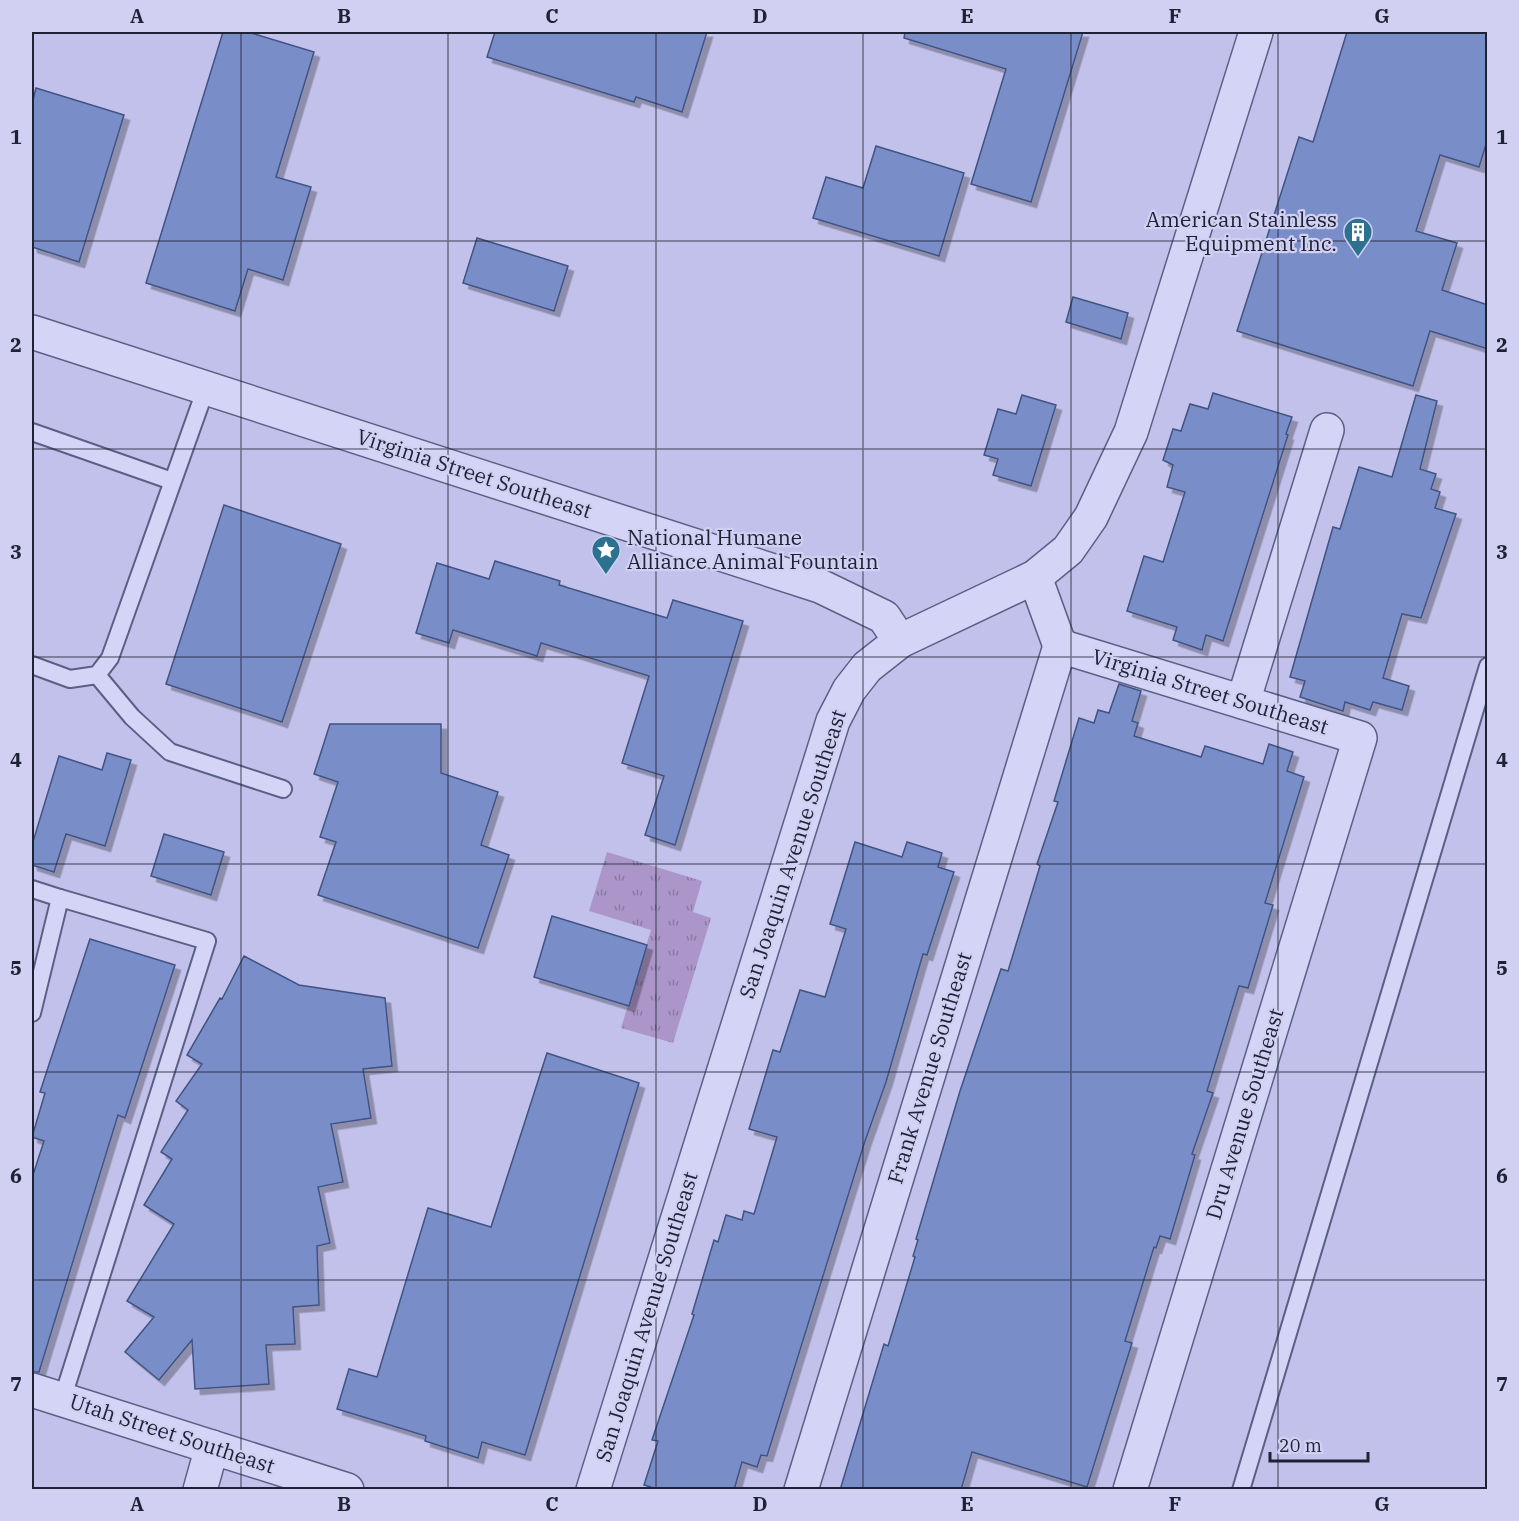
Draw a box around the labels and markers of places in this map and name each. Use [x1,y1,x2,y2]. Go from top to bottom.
place label: American Stainless Equipment Inc. [1146,205,1337,257]
building icon: American Stainless Equipment Inc. [1342,216,1374,258]
place label: National Humane Alliance Animal Fountain [627,523,879,575]
place icon: National Humane Alliance Animal Fountain [590,534,622,576]

